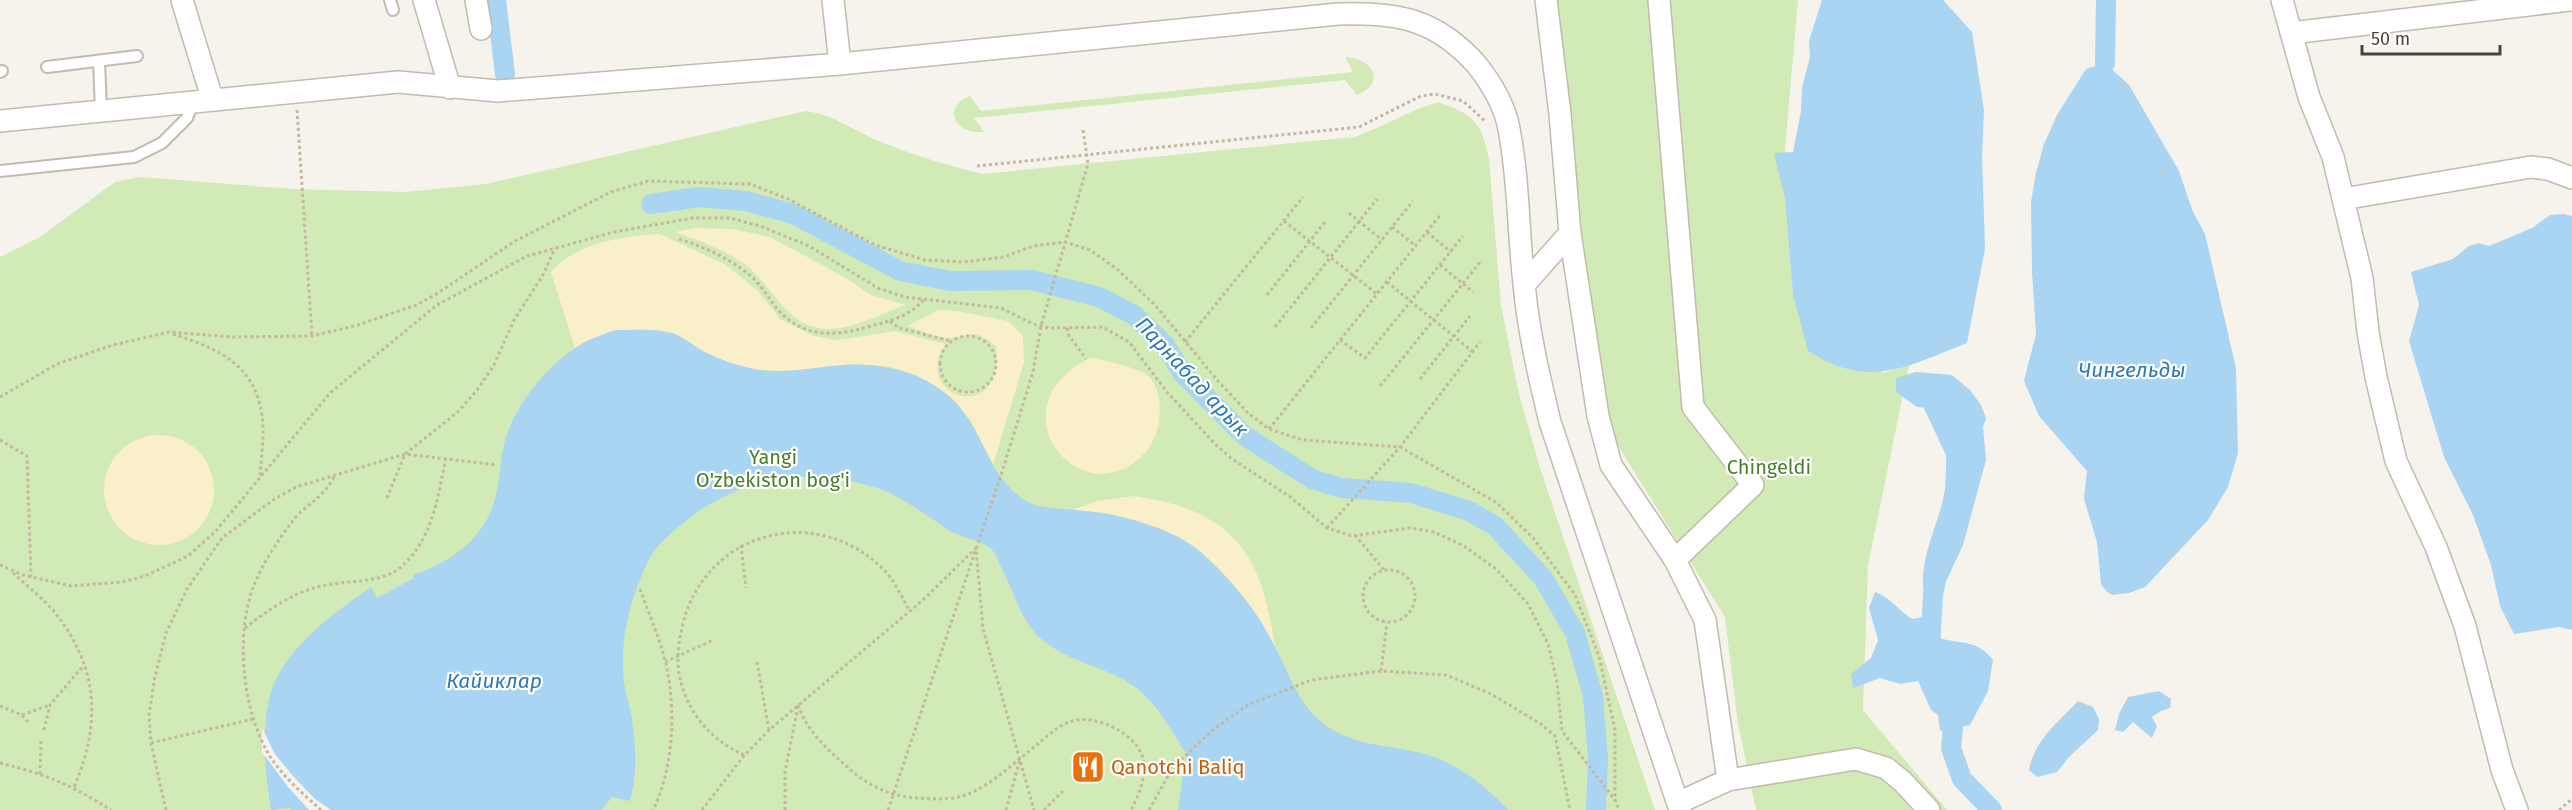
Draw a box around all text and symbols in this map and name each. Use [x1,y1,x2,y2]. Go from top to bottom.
scale bar [2362,18,2500,56]
text: 50 m [2371,28,2410,50]
water label: Парнабад арык [1130,312,1254,442]
water label: Чингельды [2078,357,2186,383]
park label: Yangi O'zbekiston bog'i [696,445,850,492]
park label: Chingeldi [1727,455,1811,479]
water label: Кайиклар [446,668,542,694]
restaurant icon: Qanotchi Baliq [1070,749,1106,785]
place label: Qanotchi Baliq [1111,755,1244,779]

